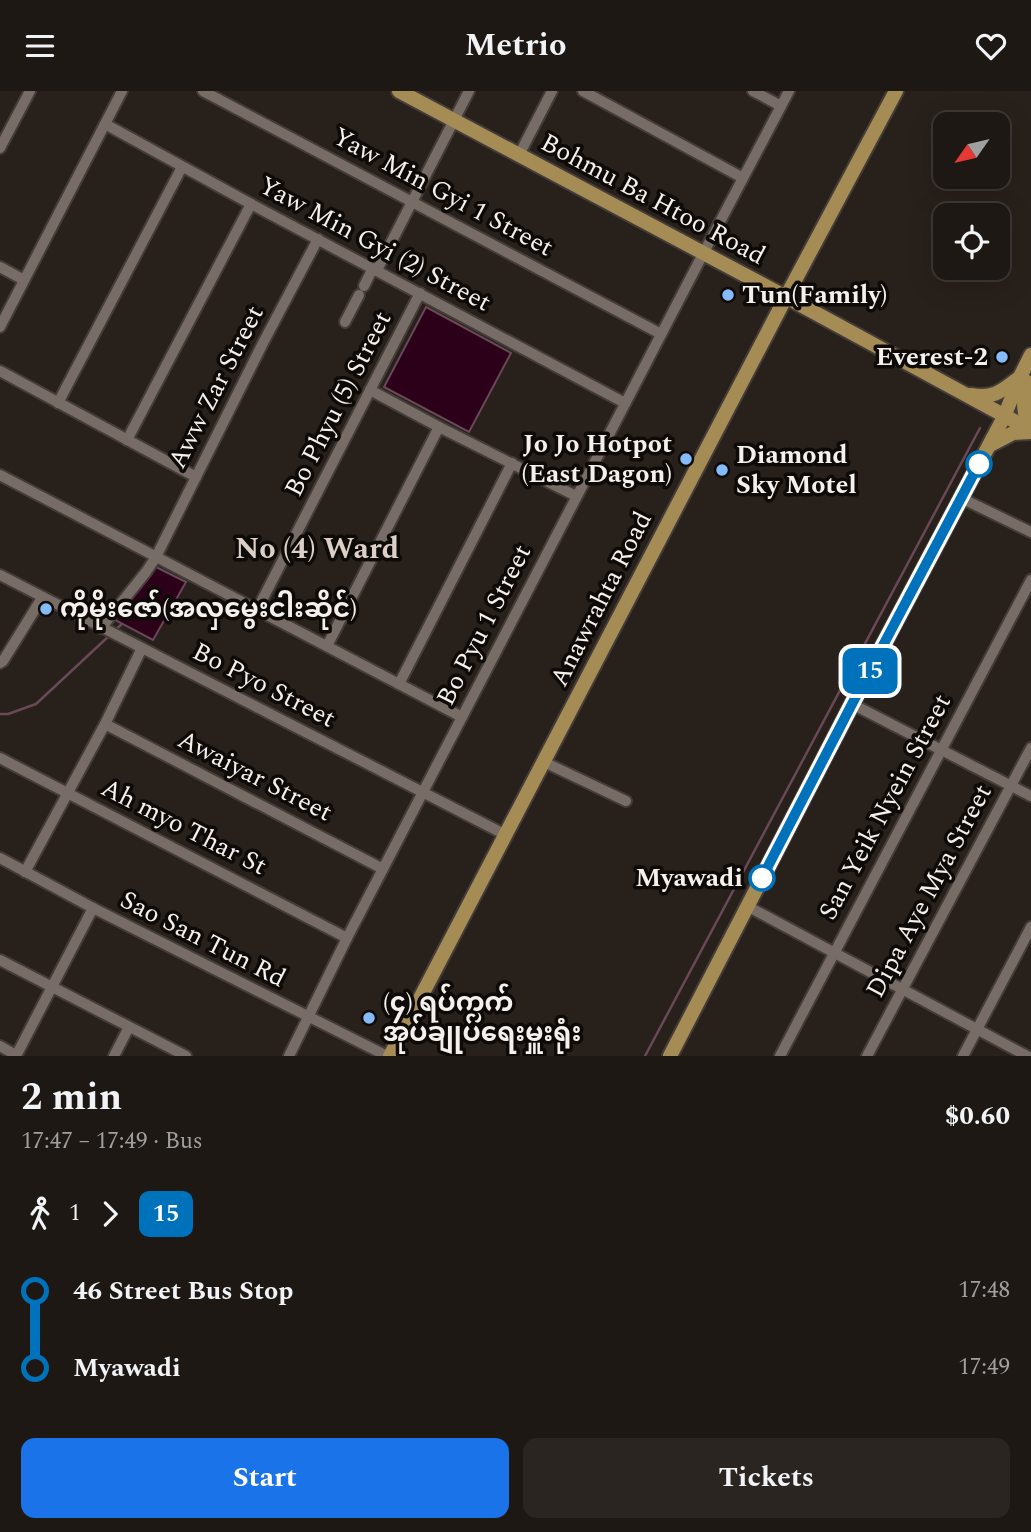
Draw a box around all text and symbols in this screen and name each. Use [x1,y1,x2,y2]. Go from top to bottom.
text: Metrio [465,21,566,70]
icon: menu [21,27,59,65]
icon: heart [972,27,1010,65]
north arrow [933,112,1010,189]
map controls [933,112,1010,280]
street label: Yaw Min Gyi 1 Street [325,117,561,267]
street label: Bohmu Ba Htoo Road [533,123,773,275]
street label: Yaw Min Gyi (2) Street [252,166,498,322]
button: locate [933,203,1010,280]
place label: Tun(Family) [742,275,887,315]
marker: Tun(Family) [720,287,736,303]
street label: Aww Zar Street [158,298,274,476]
street label: Bo Phyu (5) Street [274,304,402,504]
place label: Everest-2 [876,337,988,377]
marker: Everest-2 [994,349,1010,365]
place label: Jo Jo Hotpot (East Dagon) [521,424,672,494]
place label: Diamond Sky Motel [736,435,857,505]
marker: Jo Jo Hotpot (East Dagon) [678,451,694,467]
unlabelled marker [966,451,992,477]
marker: Diamond Sky Motel [714,462,730,478]
street label: Anawrahta Road [540,504,662,694]
district label: No (4) Ward [235,526,399,572]
street label: Bo Pyu 1 Street [426,537,542,713]
place label: ကိုမိုးဇော်(အလှမွေးငါးဆိုင်) [60,589,357,630]
marker: ကိုမိုးဇော်(အလှမွေးငါးဆိုင်) [38,601,54,617]
street label: Bo Pyo Street [185,632,343,738]
line badge: 15 [838,648,902,694]
text: 15 [857,653,883,689]
street label: San Yeik Nyein Street [808,687,962,927]
street label: Awaiyar Street [171,720,339,832]
street label: Ah myo Thar St [94,768,274,886]
street label: Dipa Aye Mya Street [856,777,1002,1005]
place label: Myawadi [635,858,743,898]
marker: Myawadi [749,865,775,891]
street label: Sao San Tun Rd [113,880,293,998]
place label: (၄) ရပ်ကွက် အုပ်ချုပ်ရေးမှူးရုံး [383,983,581,1054]
marker: (၄) ရပ်ကွက် အုပ်ချုပ်ရေးမှူးရုံး [361,1010,377,1026]
text: 2 min [21,1069,122,1127]
text: $0.60 [945,1096,1010,1136]
text: 17:47 – 17:49 · Bus [21,1124,203,1159]
icon: walk [21,1195,59,1233]
icon: forward [91,1195,129,1233]
text: 1 [69,1196,81,1231]
text: 15 [153,1196,179,1232]
text: 46 Street Bus Stop [73,1271,293,1311]
text: 17:48 [958,1273,1010,1308]
text: Myawadi [73,1348,181,1388]
text: 17:49 [958,1350,1010,1385]
button: Start [21,1438,509,1518]
button: Tickets [523,1438,1010,1518]

